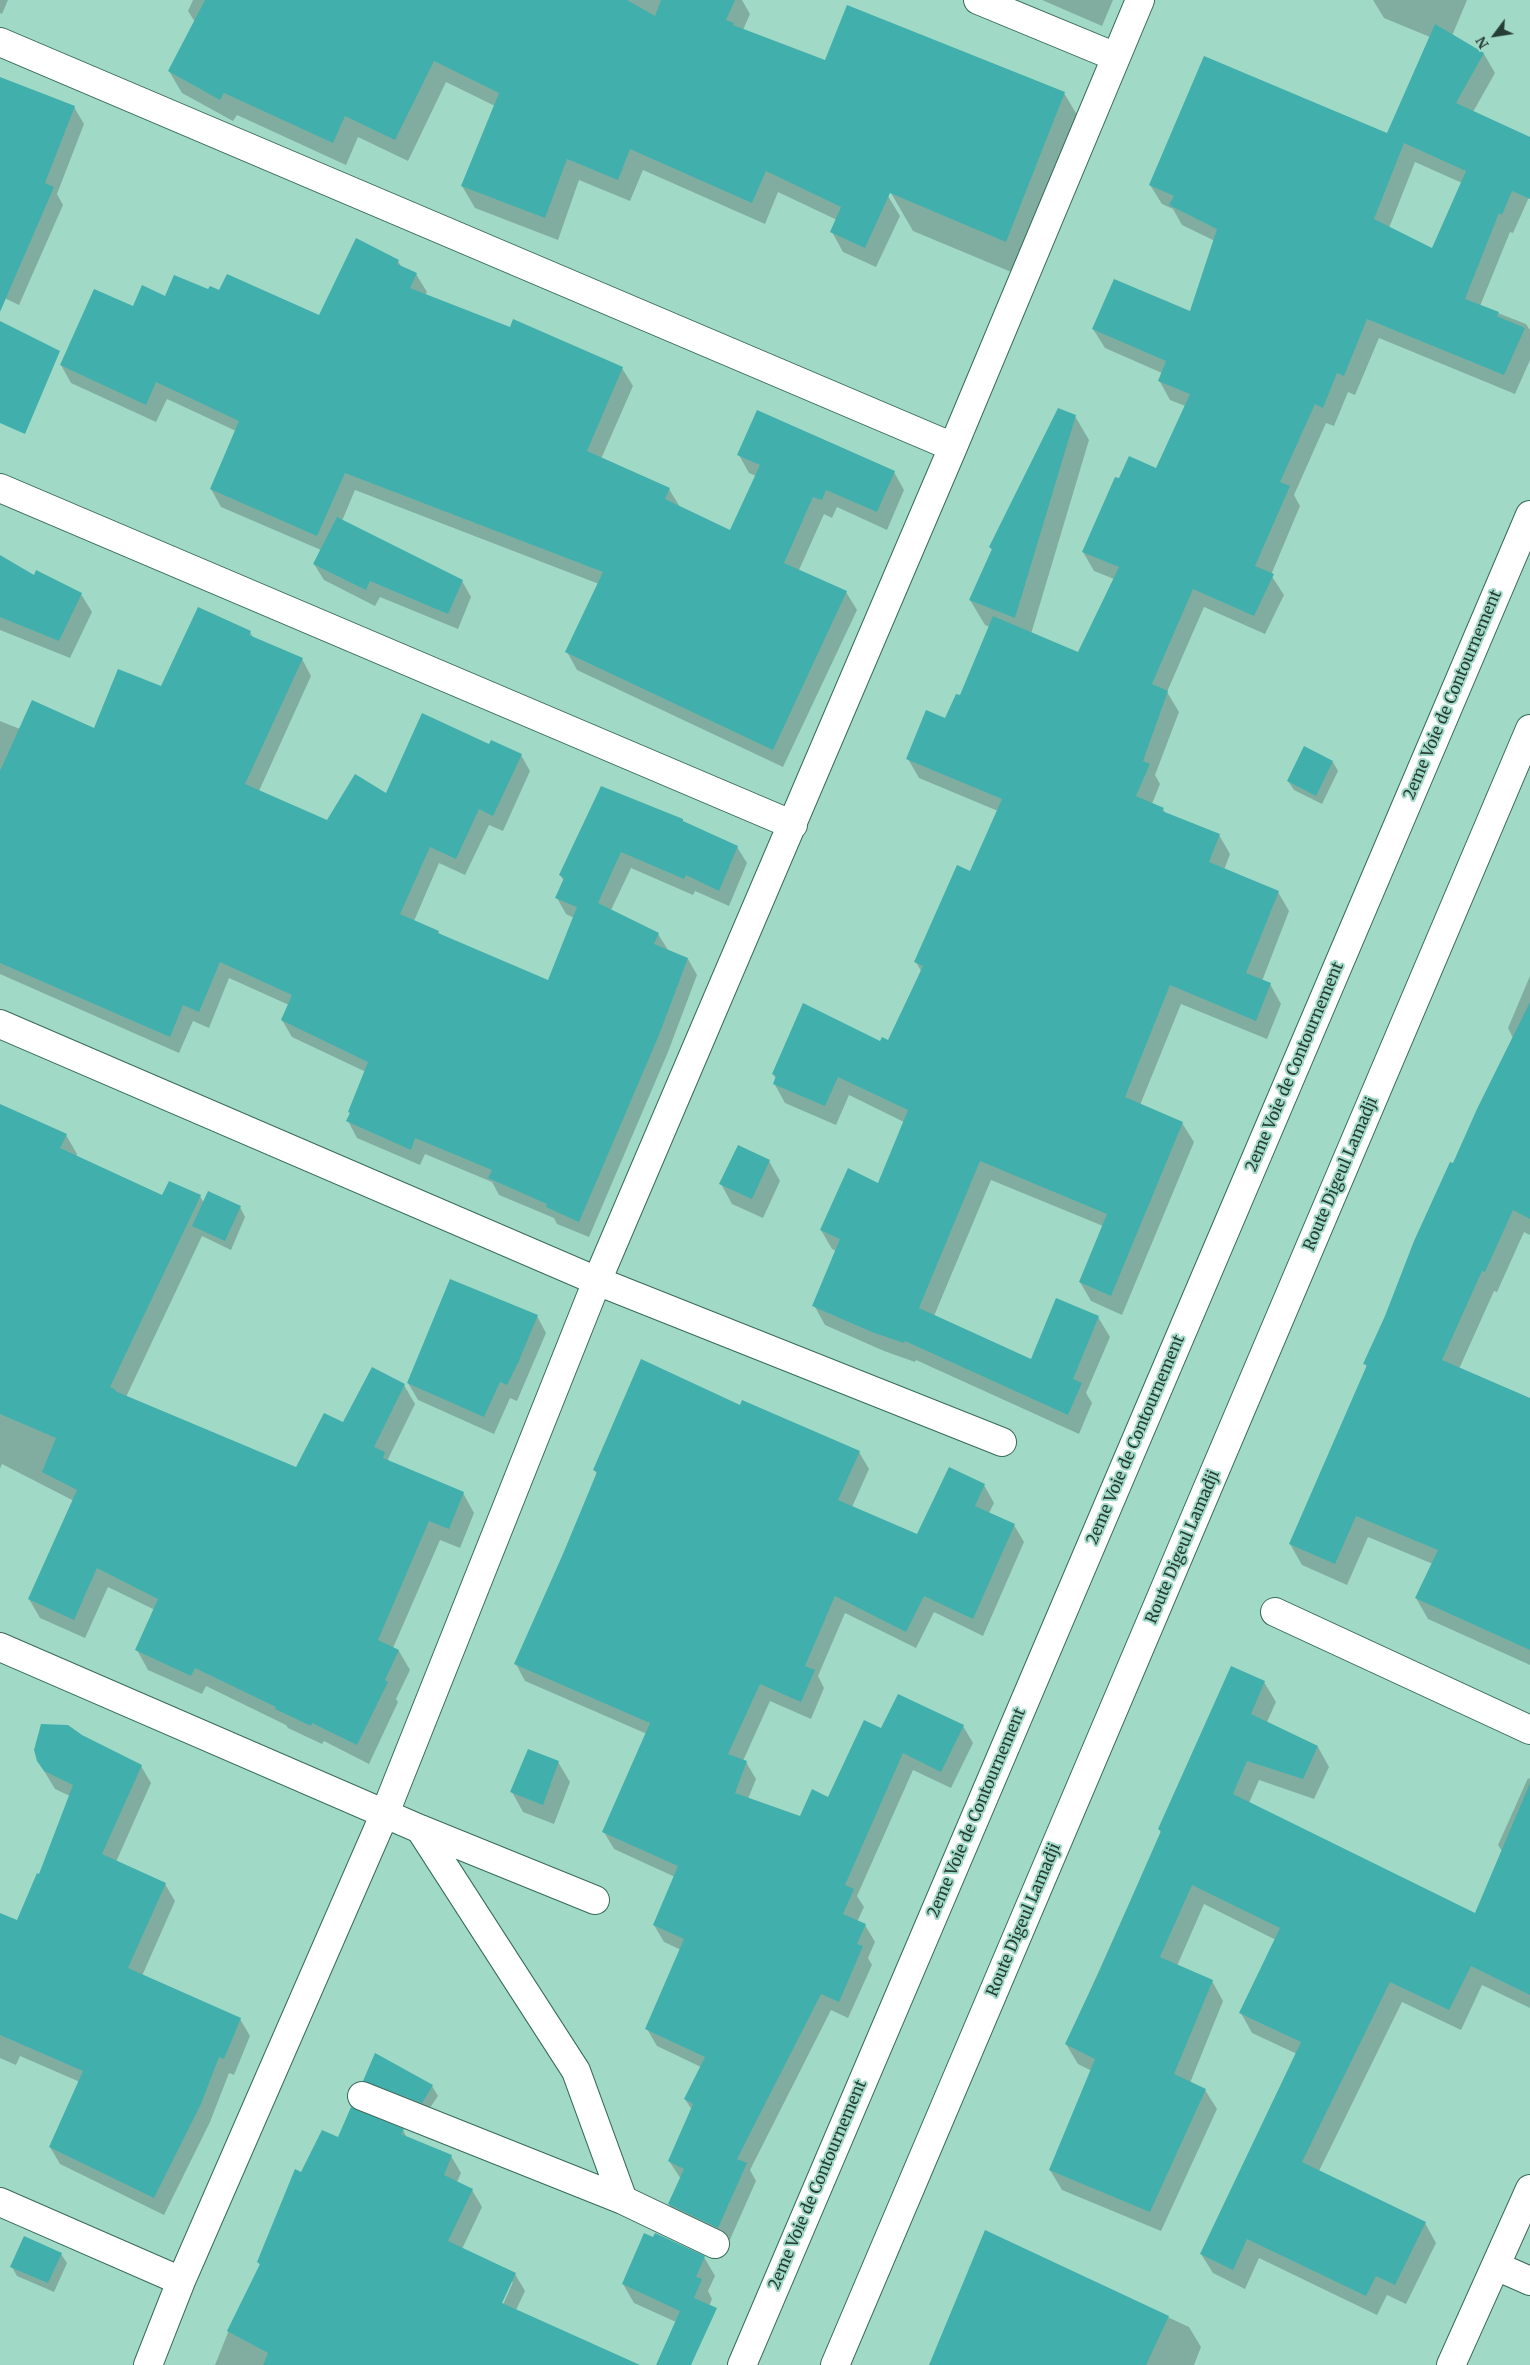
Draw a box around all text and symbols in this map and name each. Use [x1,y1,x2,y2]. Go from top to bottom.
north arrow [1470,10,1520,60]
text: N [1472,33,1493,52]
street label: 2eme Voie de Contournement [1400,587,1506,803]
street label: 2eme Voie de Contournement [1242,959,1348,1175]
street label: Route Digeul Lamadji [1300,1094,1382,1254]
street label: 2eme Voie de Contournement [1083,1332,1189,1548]
street label: Route Digeul Lamadji [1142,1467,1224,1627]
street label: 2eme Voie de Contournement [924,1705,1030,1921]
street label: Route Digeul Lamadji [983,1840,1065,2000]
street label: 2eme Voie de Contournement [765,2077,871,2293]

